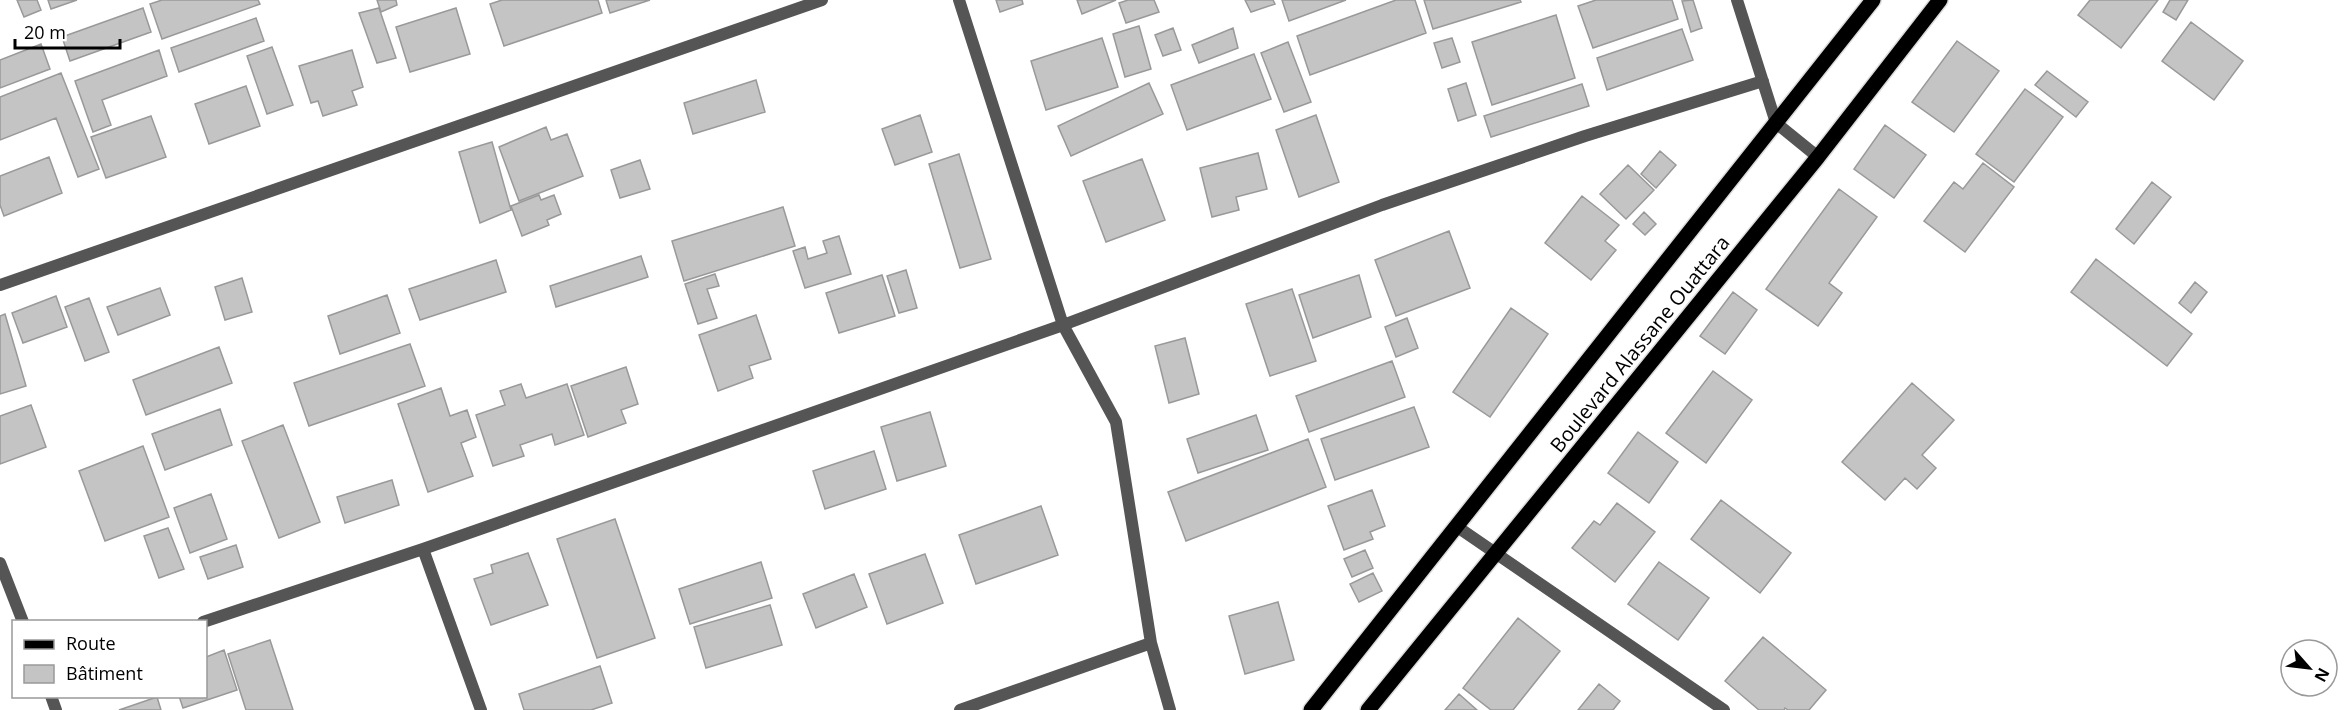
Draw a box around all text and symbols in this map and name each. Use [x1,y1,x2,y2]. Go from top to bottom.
scale bar [15,12,120,50]
text: 20 m [24,20,66,44]
street label: Boulevard Alassane Ouattara [1544,230,1736,458]
legend [12,620,207,698]
text: Route [66,631,116,655]
north arrow [2279,638,2339,698]
text: Bâtiment [66,661,143,685]
text: N [2309,664,2335,686]

